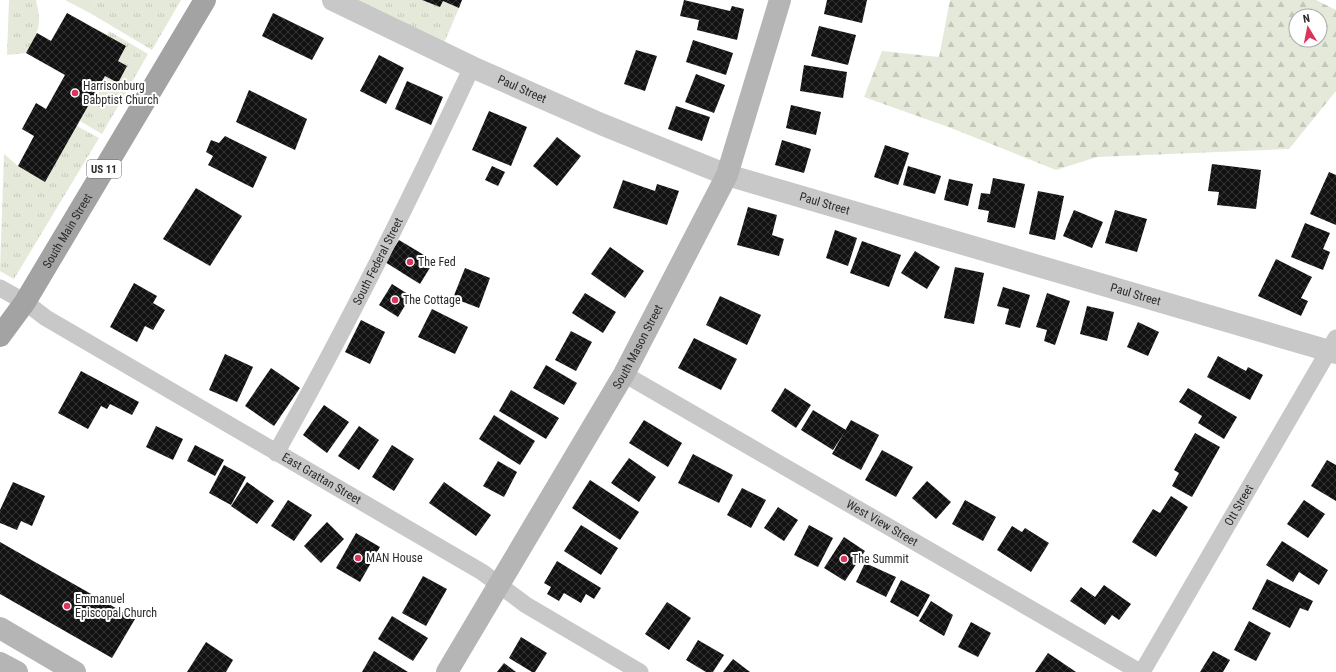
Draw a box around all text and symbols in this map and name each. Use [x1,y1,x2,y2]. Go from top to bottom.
north arrow [1288,8,1328,48]
text: N [1302,12,1311,26]
street label: Paul Street [495,72,549,106]
place label: Harrisonburg Babptist Church [83,79,159,107]
marker: Harrisonburg Babptist Church [70,88,80,98]
road number: US 11 [87,160,121,178]
street label: Paul Street [798,190,852,218]
street label: South Main Street [40,191,95,271]
street label: South Federal Street [350,215,406,307]
place label: The Fed [418,255,456,269]
marker: The Fed [405,257,415,267]
street label: Paul Street [1109,280,1163,309]
place label: The Cottage [403,293,461,307]
marker: The Cottage [390,295,400,305]
street label: South Mason Street [610,302,666,392]
street label: East Grattan Street [279,450,364,507]
street label: Ott Street [1222,482,1257,528]
street label: West View Street [844,497,921,549]
place label: MAN House [366,551,423,565]
place label: The Summit [852,552,909,566]
marker: MAN House [353,553,363,563]
marker: The Summit [839,554,849,564]
place label: Emmanuel Episcopal Church [75,592,157,620]
marker: Emmanuel Episcopal Church [62,601,72,611]

